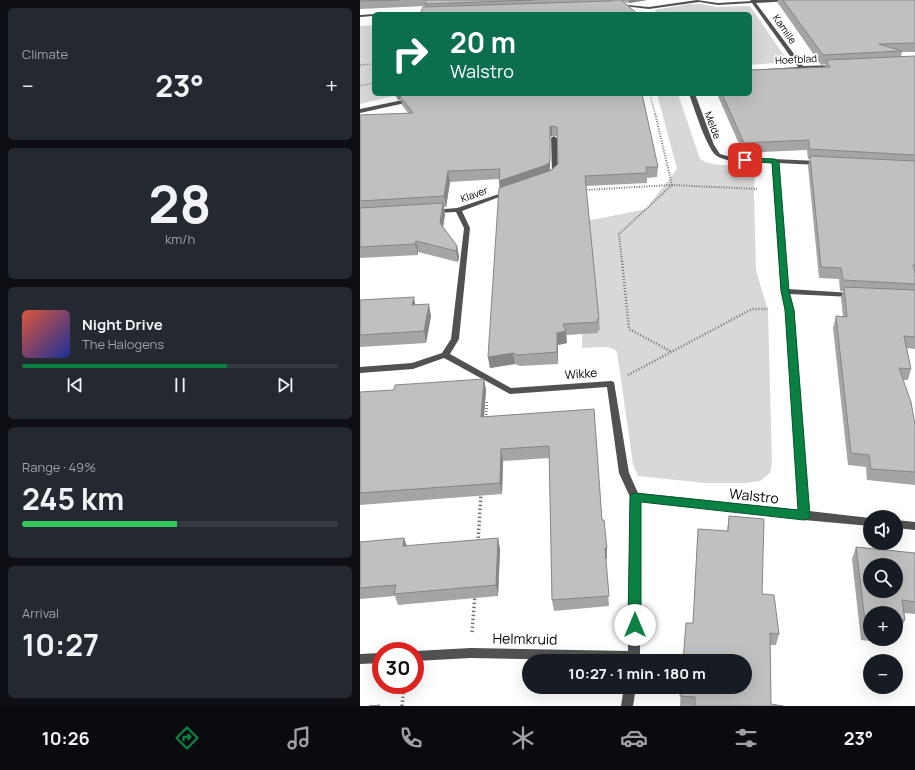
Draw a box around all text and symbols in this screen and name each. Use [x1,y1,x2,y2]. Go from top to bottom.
street label: Kamille [770,12,800,47]
text: 20 m [450,23,516,61]
icon: right [384,28,436,80]
text: Climate [22,45,68,63]
street label: Hoefblad [775,51,818,67]
text: Walstro [450,59,514,83]
text: 23° [155,65,204,106]
text: − [22,71,34,101]
text: + [325,71,338,101]
street label: Melde [701,109,725,141]
pin [728,143,762,177]
icon: arrive [734,149,756,171]
text: 28 [149,168,211,239]
street label: Klaver [458,183,490,205]
text: km/h [165,230,195,248]
text: Night Drive [82,314,163,335]
text: The Halogens [82,335,164,353]
street label: Wikke [564,364,598,383]
icon: previous [64,374,86,396]
icon: pause [169,374,191,396]
icon: next [274,374,296,396]
text: Range · 49% [22,458,96,476]
text: 245 km [22,478,124,519]
street label: Walstro [728,483,780,508]
map controls [863,510,903,694]
button: sound [863,510,903,550]
button: search [863,558,903,598]
text: Arrival [22,604,59,622]
position arrow [614,604,656,646]
button: + [863,606,903,646]
text: 10:27 [22,624,99,665]
street label: Helmkruid [492,628,558,649]
speed limit sign: 30 [372,642,424,694]
button: − [863,654,903,694]
text: 10:27 · 1 min · 180 m [568,663,706,684]
icon: directions [173,724,201,752]
icon: music [285,724,313,752]
icon: phone [397,724,425,752]
icon: climate [509,724,537,752]
icon: car [620,724,648,752]
icon: filters [732,724,760,752]
text: 10:26 [42,726,90,750]
text: 23° [844,726,873,750]

